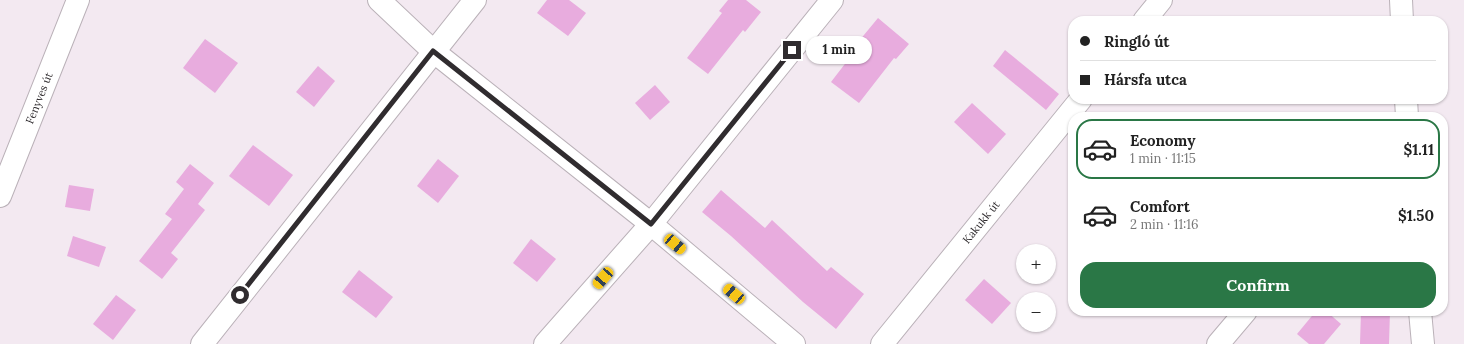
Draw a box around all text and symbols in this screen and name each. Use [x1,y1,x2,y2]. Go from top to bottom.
text: Ringló út [1104,32,1170,51]
callout: 1 min [806,36,872,64]
route end [783,41,801,59]
text: 1 min [822,41,856,58]
street label: Fenyves út [22,69,56,126]
text: Hársfa utca [1104,70,1187,89]
icon: car [1082,131,1118,167]
text: Economy [1130,131,1195,150]
text: $1.11 [1403,140,1434,159]
text: 1 min · 11:15 [1130,150,1196,167]
street label: Kakukk út [959,197,1003,246]
icon: car [1082,197,1118,233]
text: Comfort [1130,197,1190,216]
text: $1.50 [1398,206,1434,225]
text: 2 min · 11:16 [1130,216,1199,233]
car [662,232,688,256]
map controls [1016,244,1056,332]
button: + [1016,244,1056,284]
button: Confirm [1080,262,1436,308]
car [591,265,615,291]
car [721,282,747,306]
route start [231,286,249,304]
button: − [1016,292,1056,332]

